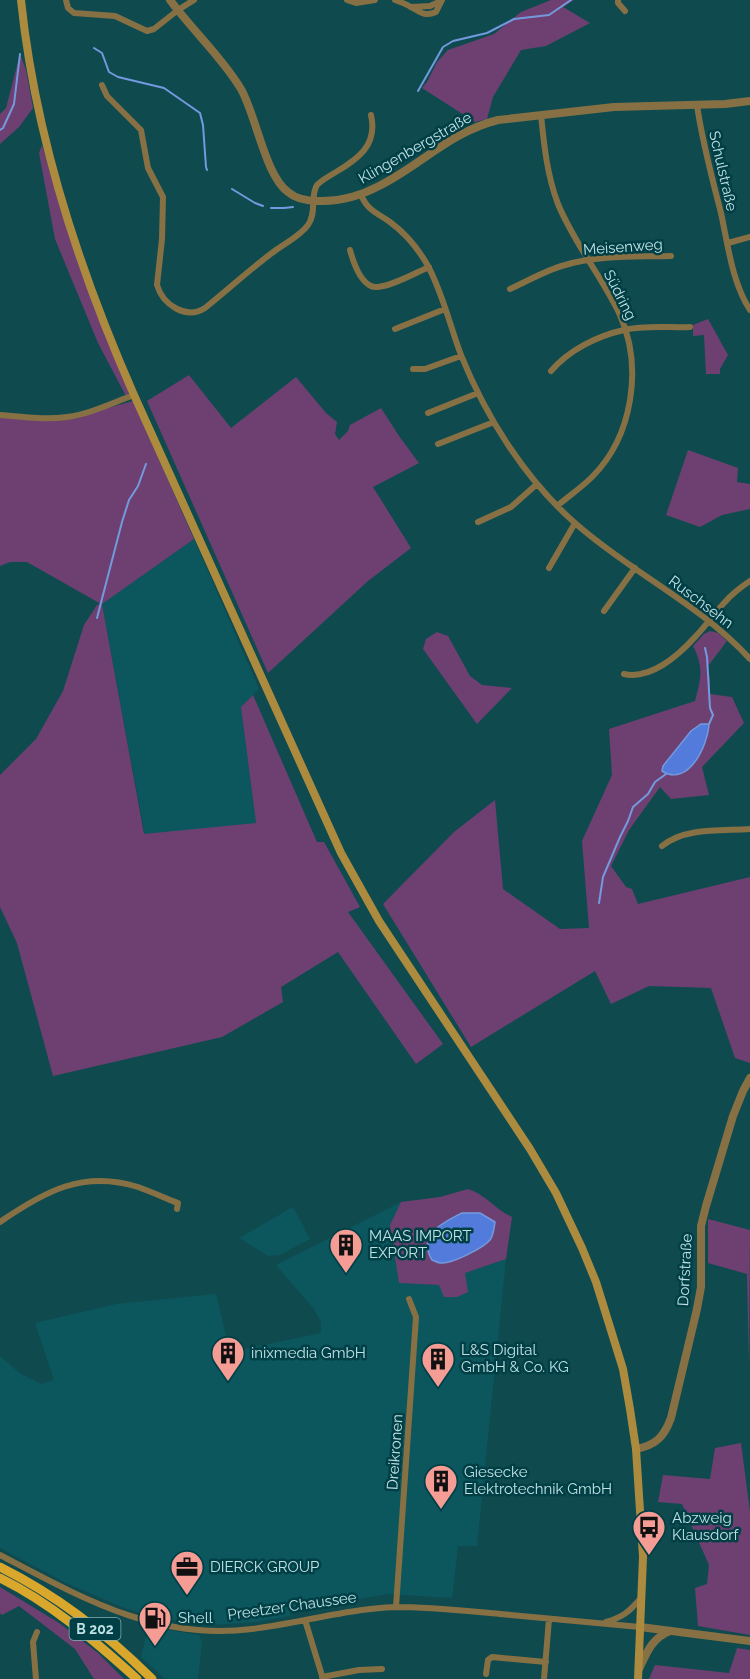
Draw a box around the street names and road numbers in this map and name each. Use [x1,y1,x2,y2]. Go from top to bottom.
street label: Klingenbergstraße [355,108,475,188]
street label: Schulstraße [705,129,741,213]
street label: Meisenweg [583,235,663,259]
street label: Südring [600,267,640,323]
street label: Ruschsehn [665,572,737,632]
street label: Dorfstraße [674,1233,696,1307]
street label: Dreikronen [383,1413,407,1491]
street label: Preetzer Chaussee [226,1588,358,1624]
road number: B 202 [70,1618,121,1640]

